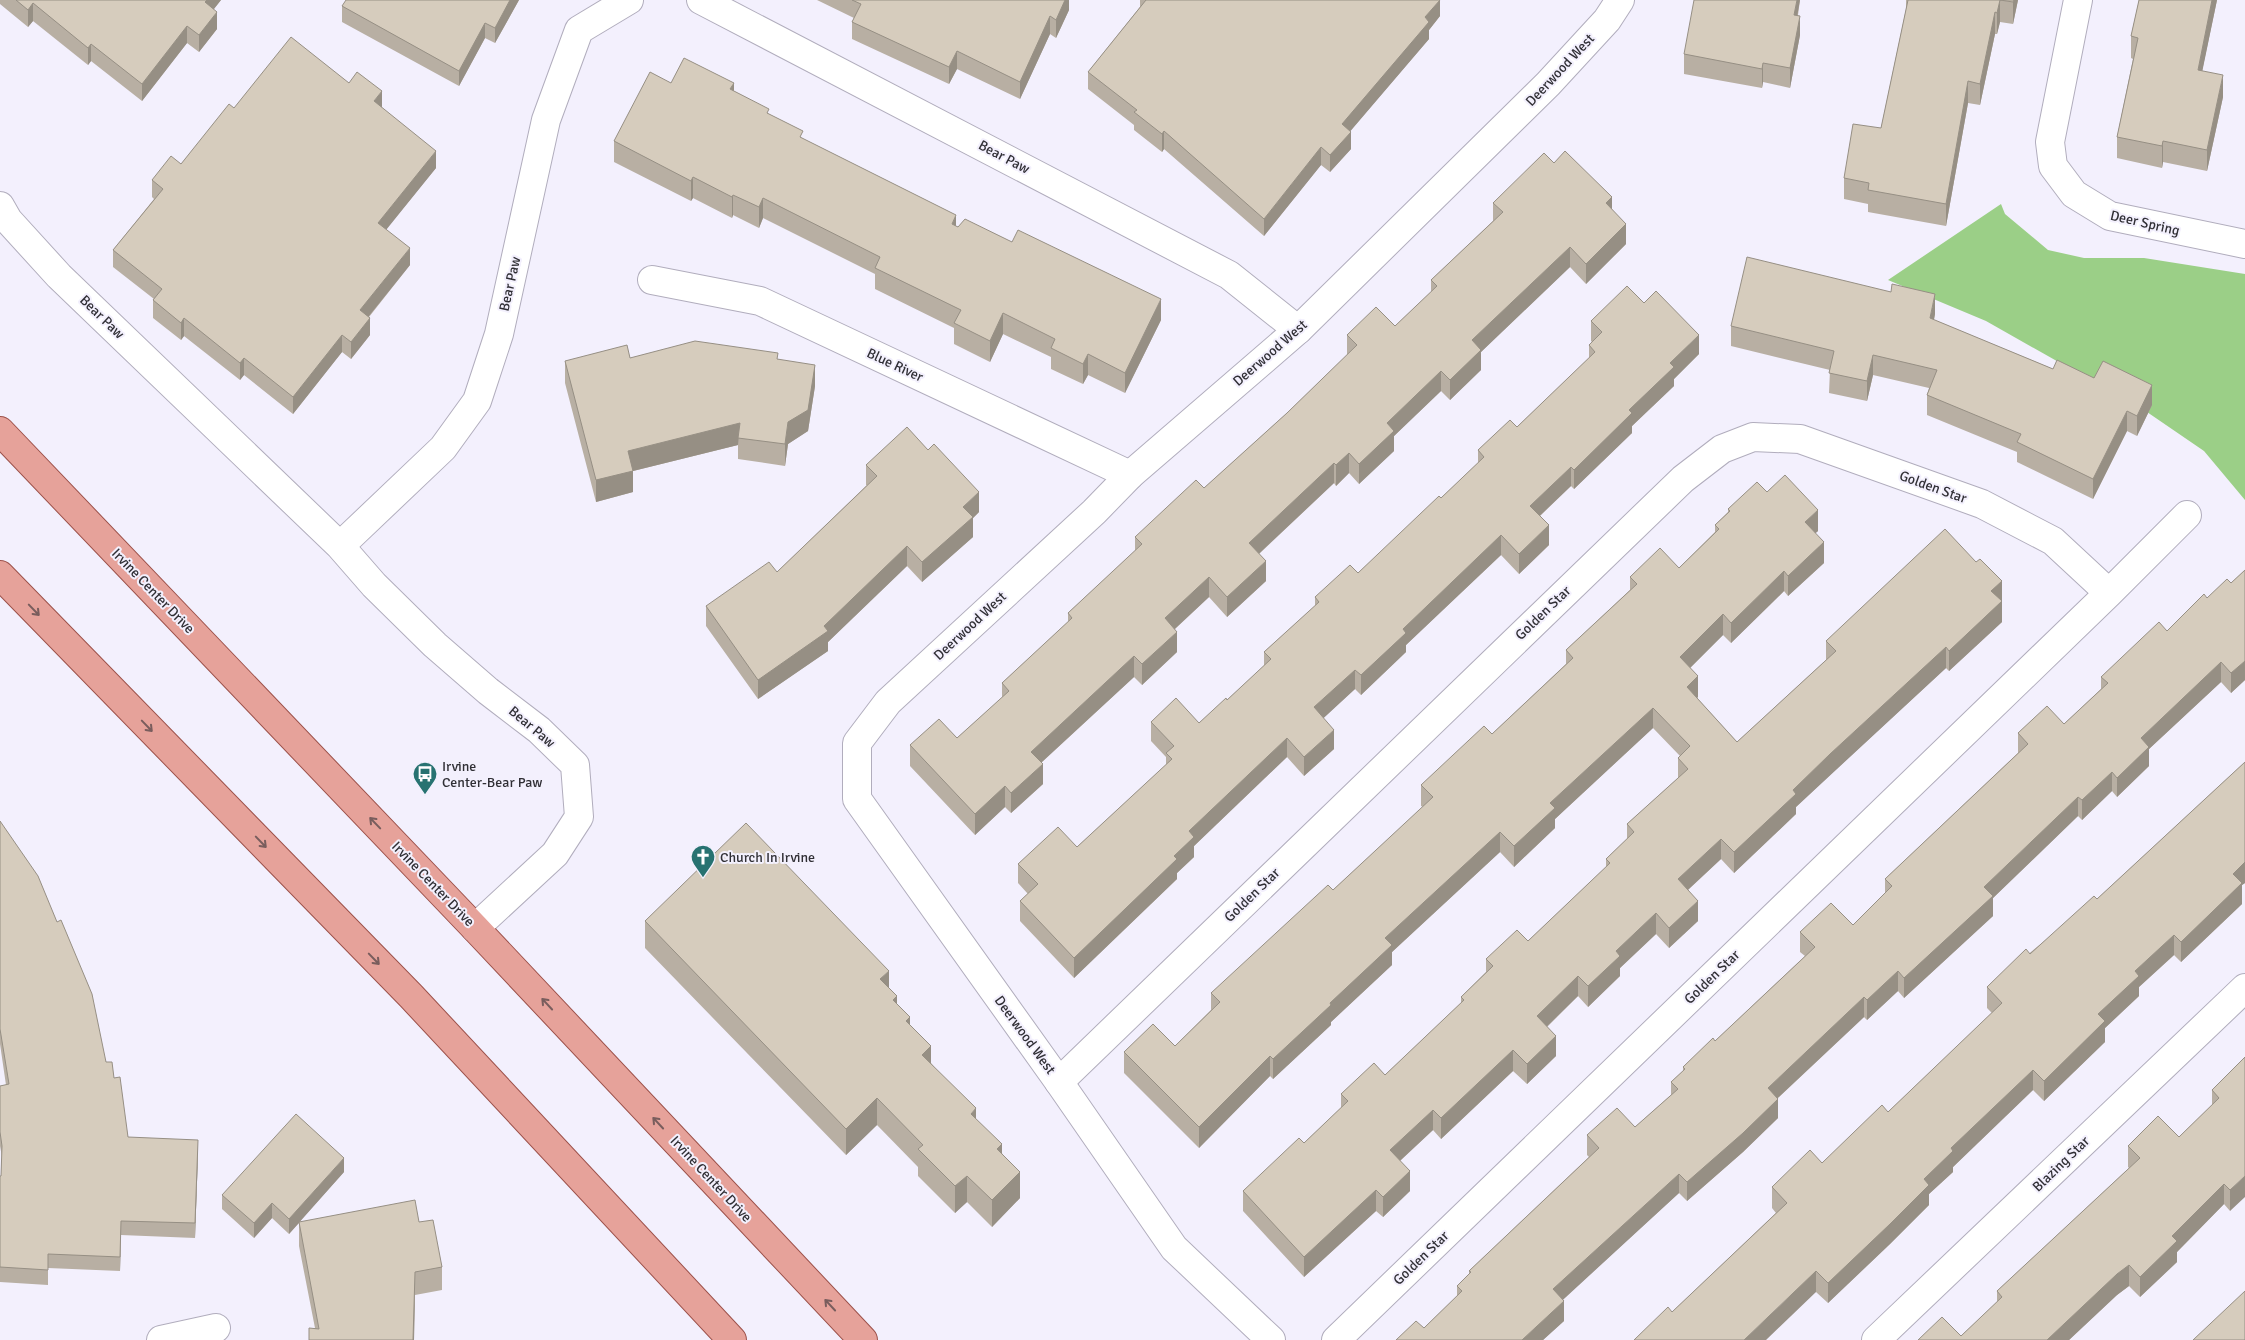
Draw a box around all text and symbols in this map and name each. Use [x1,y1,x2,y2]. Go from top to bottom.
street label: Deerwood West [1522,30,1598,110]
street label: Bear Paw [976,136,1032,178]
street label: Deer Spring [2109,207,2181,239]
street label: Bear Paw [495,255,525,313]
street label: Bear Paw [76,292,128,342]
street label: Deerwood West [1229,316,1311,390]
street label: Blue River [864,345,927,386]
street label: Golden Star [1897,467,1970,507]
street label: Irvine Center Drive [108,545,198,637]
street label: Golden Star [1512,582,1575,644]
street label: Deerwood West [930,588,1010,664]
one-way arrow [28,603,40,616]
street label: Bear Paw [505,703,559,751]
one-way arrow [141,720,153,732]
place label: Irvine Center-Bear Paw [442,758,542,791]
bus stop icon: Irvine Center-Bear Paw [412,761,438,795]
one-way arrow [369,817,381,829]
one-way arrow [255,836,267,849]
street label: Irvine Center Drive [388,838,478,930]
church icon: Church In Irvine [690,844,716,878]
place label: Church In Irvine [720,849,815,866]
street label: Golden Star [1221,864,1284,926]
street label: Golden Star [1681,946,1744,1008]
one-way arrow [368,952,380,965]
street label: Deerwood West [991,992,1059,1078]
one-way arrow [541,998,553,1011]
one-way arrow [652,1116,664,1129]
street label: Irvine Center Drive [667,1132,755,1226]
street label: Blazing Star [2029,1132,2094,1195]
street label: Golden Star [1390,1227,1453,1289]
one-way arrow [824,1298,836,1311]

